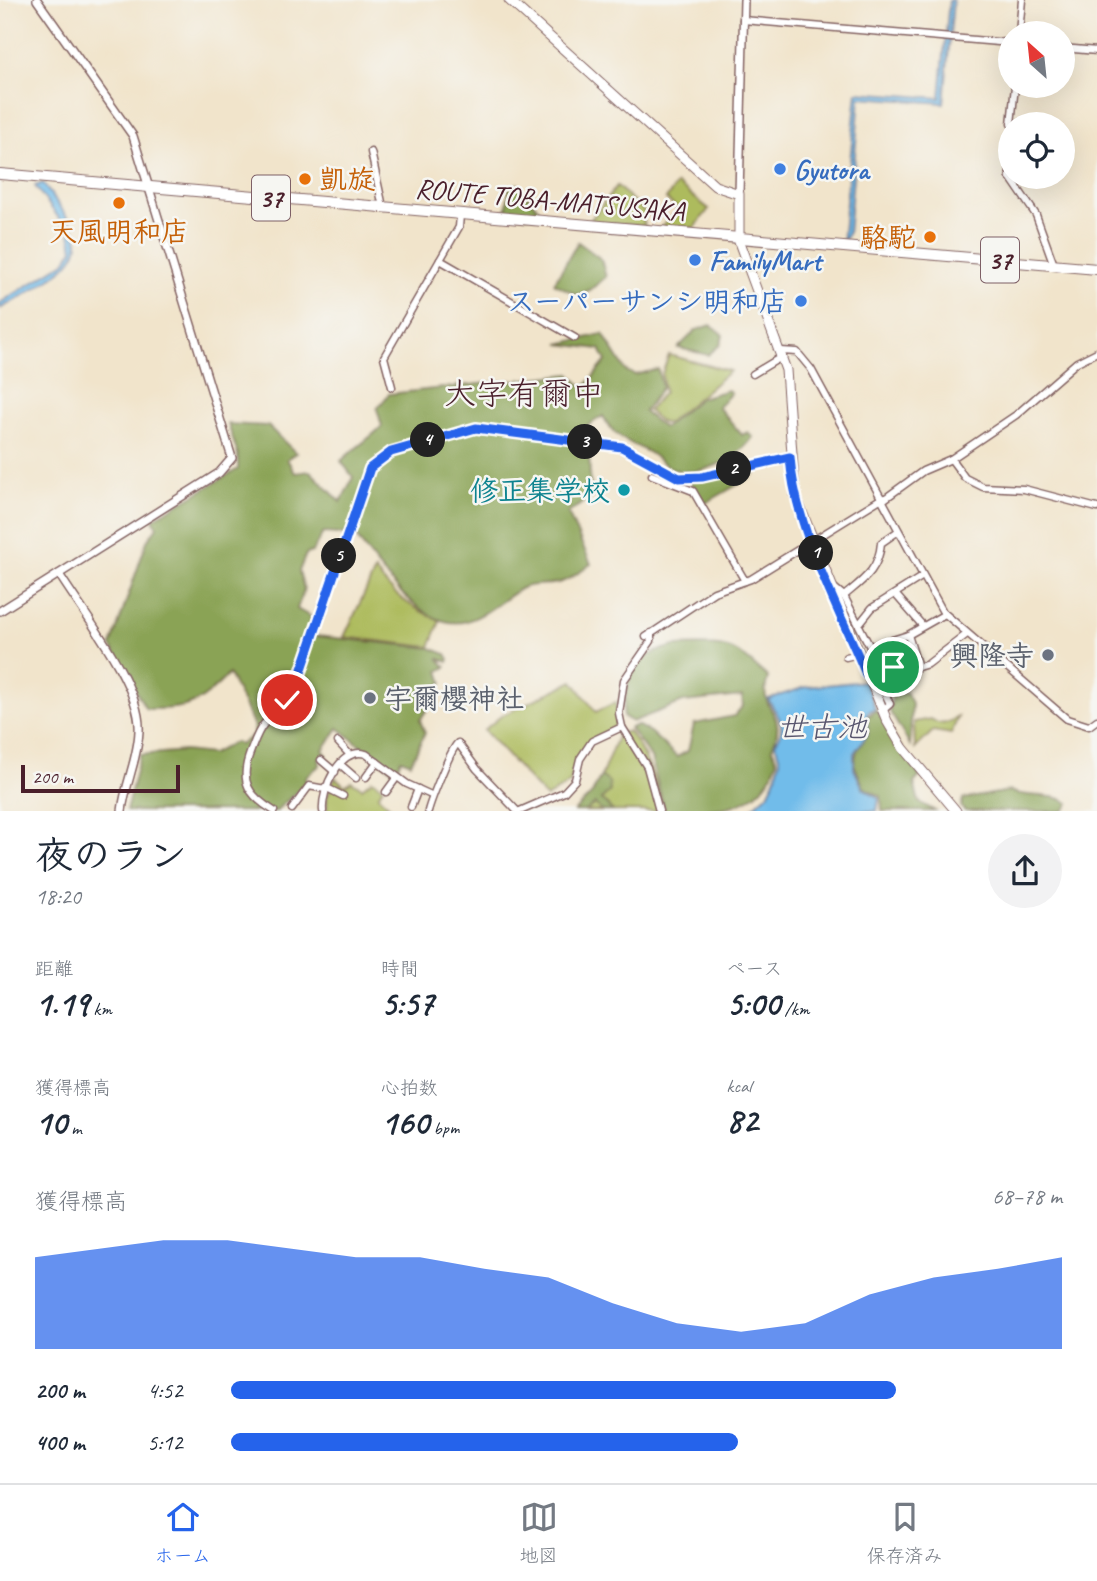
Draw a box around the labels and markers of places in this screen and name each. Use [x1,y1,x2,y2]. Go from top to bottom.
place label: Gyutora [794,152,871,187]
marker: Gyutora [772,161,788,177]
place label: 凱旋 [319,162,375,197]
marker: 凱旋 [297,171,313,187]
marker: 天風明和店 [111,195,127,211]
place label: 天風明和店 [49,214,189,249]
place label: 駱駝 [860,220,916,255]
marker: 駱駝 [922,229,938,245]
place label: FamilyMart [709,243,825,278]
marker: FamilyMart [687,252,703,268]
place label: スーパーサンシ明和店 [507,284,787,319]
marker: スーパーサンシ明和店 [793,293,809,309]
pin: 4 [410,422,446,458]
pin: 3 [568,424,602,460]
pin: 2 [716,452,752,486]
place label: 修正集学校 [470,473,610,508]
marker: 修正集学校 [616,482,632,498]
pin: 1 [798,536,834,570]
pin: 5 [322,538,356,574]
pin [863,637,923,697]
place label: 興隆寺 [950,638,1034,673]
marker: 興隆寺 [1040,647,1056,663]
pin [257,670,317,730]
place label: 宇爾櫻神社 [384,681,524,716]
marker: 宇爾櫻神社 [362,690,378,706]

